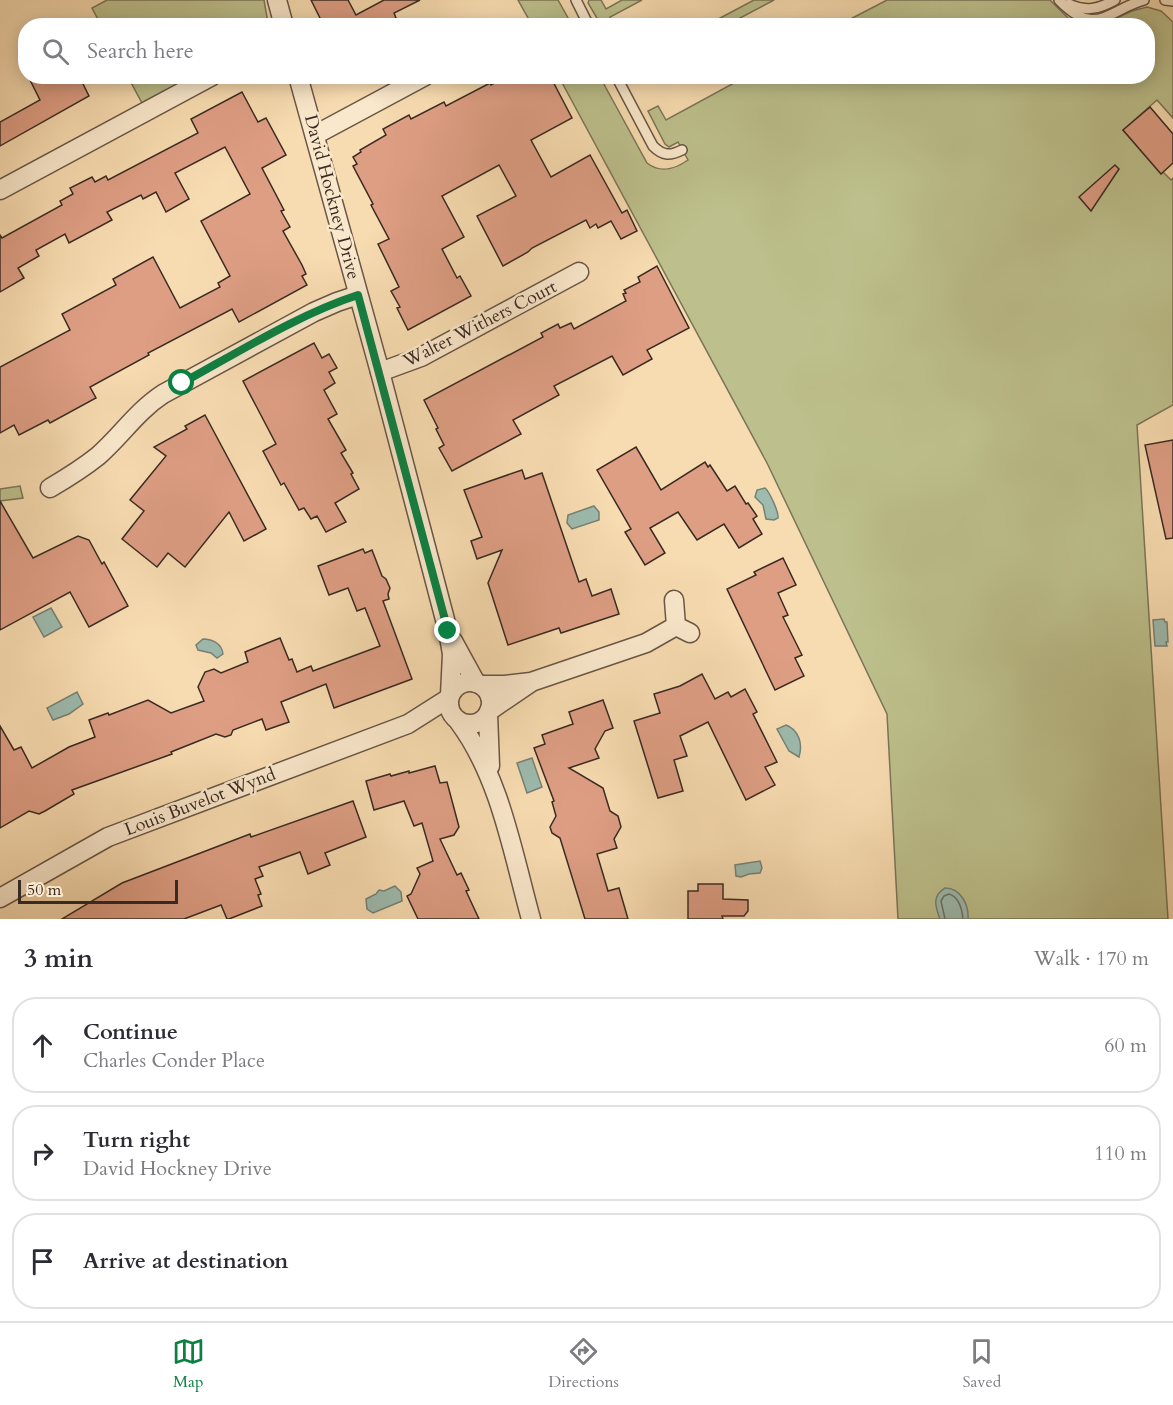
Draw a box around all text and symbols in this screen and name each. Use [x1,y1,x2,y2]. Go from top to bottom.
search box [18,18,1155,84]
icon: search [39,35,72,68]
text: Search here [87,36,194,66]
street label: David Hockney Drive [298,112,366,282]
street label: Walter Withers Court [398,274,561,374]
route start [168,369,194,395]
route end [434,617,460,643]
street label: Louis Buvelot Wynd [121,762,279,842]
scale bar [18,877,178,904]
text: 50 m [27,879,61,901]
text: 3 min [24,941,93,976]
text: Walk · 170 m [1034,945,1149,972]
text: Continue [83,1017,178,1047]
icon: ahead [26,1029,59,1062]
text: 60 m [1104,1032,1147,1059]
text: Charles Conder Place [83,1047,265,1074]
text: Turn right [83,1125,190,1155]
icon: right [26,1137,59,1170]
text: 110 m [1094,1140,1147,1167]
text: David Hockney Drive [83,1155,272,1182]
icon: arrive [26,1245,59,1278]
text: Arrive at destination [83,1246,288,1276]
tab: Map [172,1335,205,1393]
tab: Directions [548,1335,619,1393]
tab: Saved [962,1335,1001,1393]

